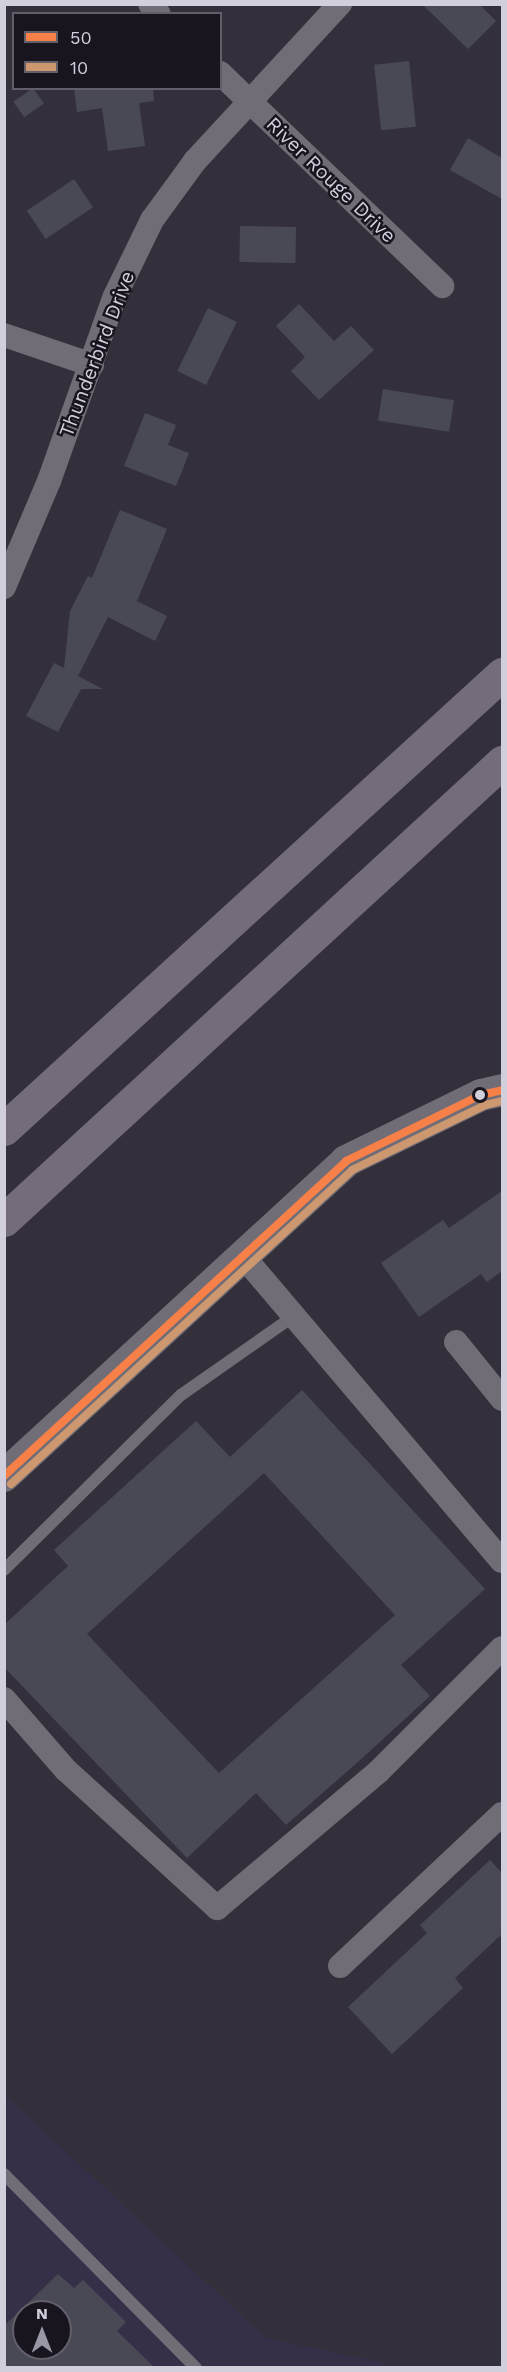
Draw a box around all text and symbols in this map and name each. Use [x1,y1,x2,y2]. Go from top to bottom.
legend [12,12,222,90]
text: 50 [70,27,92,48]
text: 10 [70,57,88,78]
street label: River Rouge Drive [261,112,401,248]
street label: Thunderbird Drive [54,268,140,440]
unlabelled marker [474,1089,486,1101]
north arrow [12,2300,72,2360]
text: N [36,2304,48,2323]

